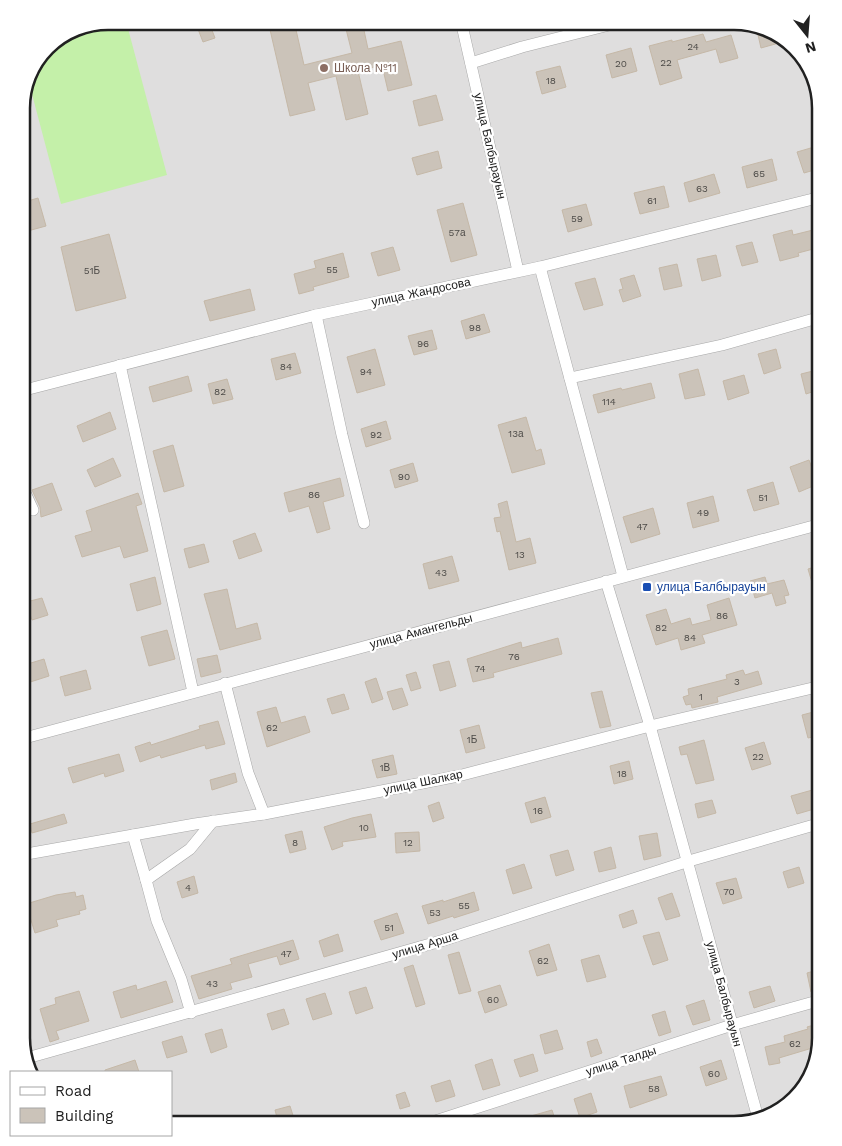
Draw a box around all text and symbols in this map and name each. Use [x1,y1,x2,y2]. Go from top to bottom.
north arrow [782,10,832,60]
text: N [804,38,818,57]
house number: 24 [687,41,699,52]
house number: 22 [660,57,672,68]
house number: 20 [615,58,627,69]
place label: Школа №11 [334,61,397,75]
marker: Школа №11 [318,62,330,74]
house number: 18 [546,75,556,86]
street label: улица Балбырауын [471,92,509,200]
house number: 65 [753,168,765,179]
house number: 63 [696,183,708,194]
house number: 61 [647,195,657,206]
house number: 59 [571,213,583,224]
house number: 57а [449,227,466,238]
house number: 55 [326,264,338,275]
house number: 51Б [84,265,101,276]
street label: улица Жандосова [370,275,472,309]
house number: 98 [469,322,481,333]
house number: 96 [417,338,429,349]
house number: 84 [280,361,292,372]
house number: 94 [360,366,372,377]
house number: 82 [214,386,226,397]
house number: 114 [602,396,616,407]
house number: 13а [508,428,524,439]
house number: 92 [370,429,382,440]
house number: 90 [398,471,410,482]
house number: 86 [308,489,320,500]
house number: 51 [758,492,768,503]
house number: 49 [697,507,709,518]
house number: 47 [636,521,648,532]
house number: 13 [515,549,525,560]
house number: 43 [435,567,447,578]
place label: улица Балбырауын [657,580,766,594]
marker: улица Балбырауын [641,581,653,593]
house number: 86 [716,610,728,621]
street label: улица Амангельды [368,611,474,651]
house number: 82 [655,622,667,633]
house number: 84 [684,632,696,643]
house number: 76 [508,651,520,662]
house number: 74 [474,663,486,674]
house number: 3 [734,676,740,687]
house number: 1 [699,691,703,702]
house number: 62 [266,722,278,733]
house number: 1Б [467,734,478,745]
house number: 22 [752,751,764,762]
house number: 1В [380,762,391,773]
street label: улица Шалкар [382,767,464,797]
house number: 18 [617,768,627,779]
house number: 16 [533,805,543,816]
house number: 10 [359,822,369,833]
house number: 8 [292,837,298,848]
house number: 12 [403,837,413,848]
house number: 4 [185,882,191,893]
house number: 70 [723,886,735,897]
house number: 55 [458,900,470,911]
house number: 53 [429,907,441,918]
house number: 51 [384,922,394,933]
street label: улица Арша [390,928,460,962]
street label: улица Балбырауын [703,940,745,1048]
house number: 47 [280,948,292,959]
house number: 62 [537,955,549,966]
house number: 43 [206,978,218,989]
house number: 60 [487,994,499,1005]
house number: 62 [789,1038,801,1049]
street label: улица Талды [584,1043,658,1079]
house number: 60 [708,1068,720,1079]
legend [10,1071,172,1136]
text: Road [55,1082,92,1100]
house number: 58 [648,1083,660,1094]
text: Building [55,1107,113,1125]

